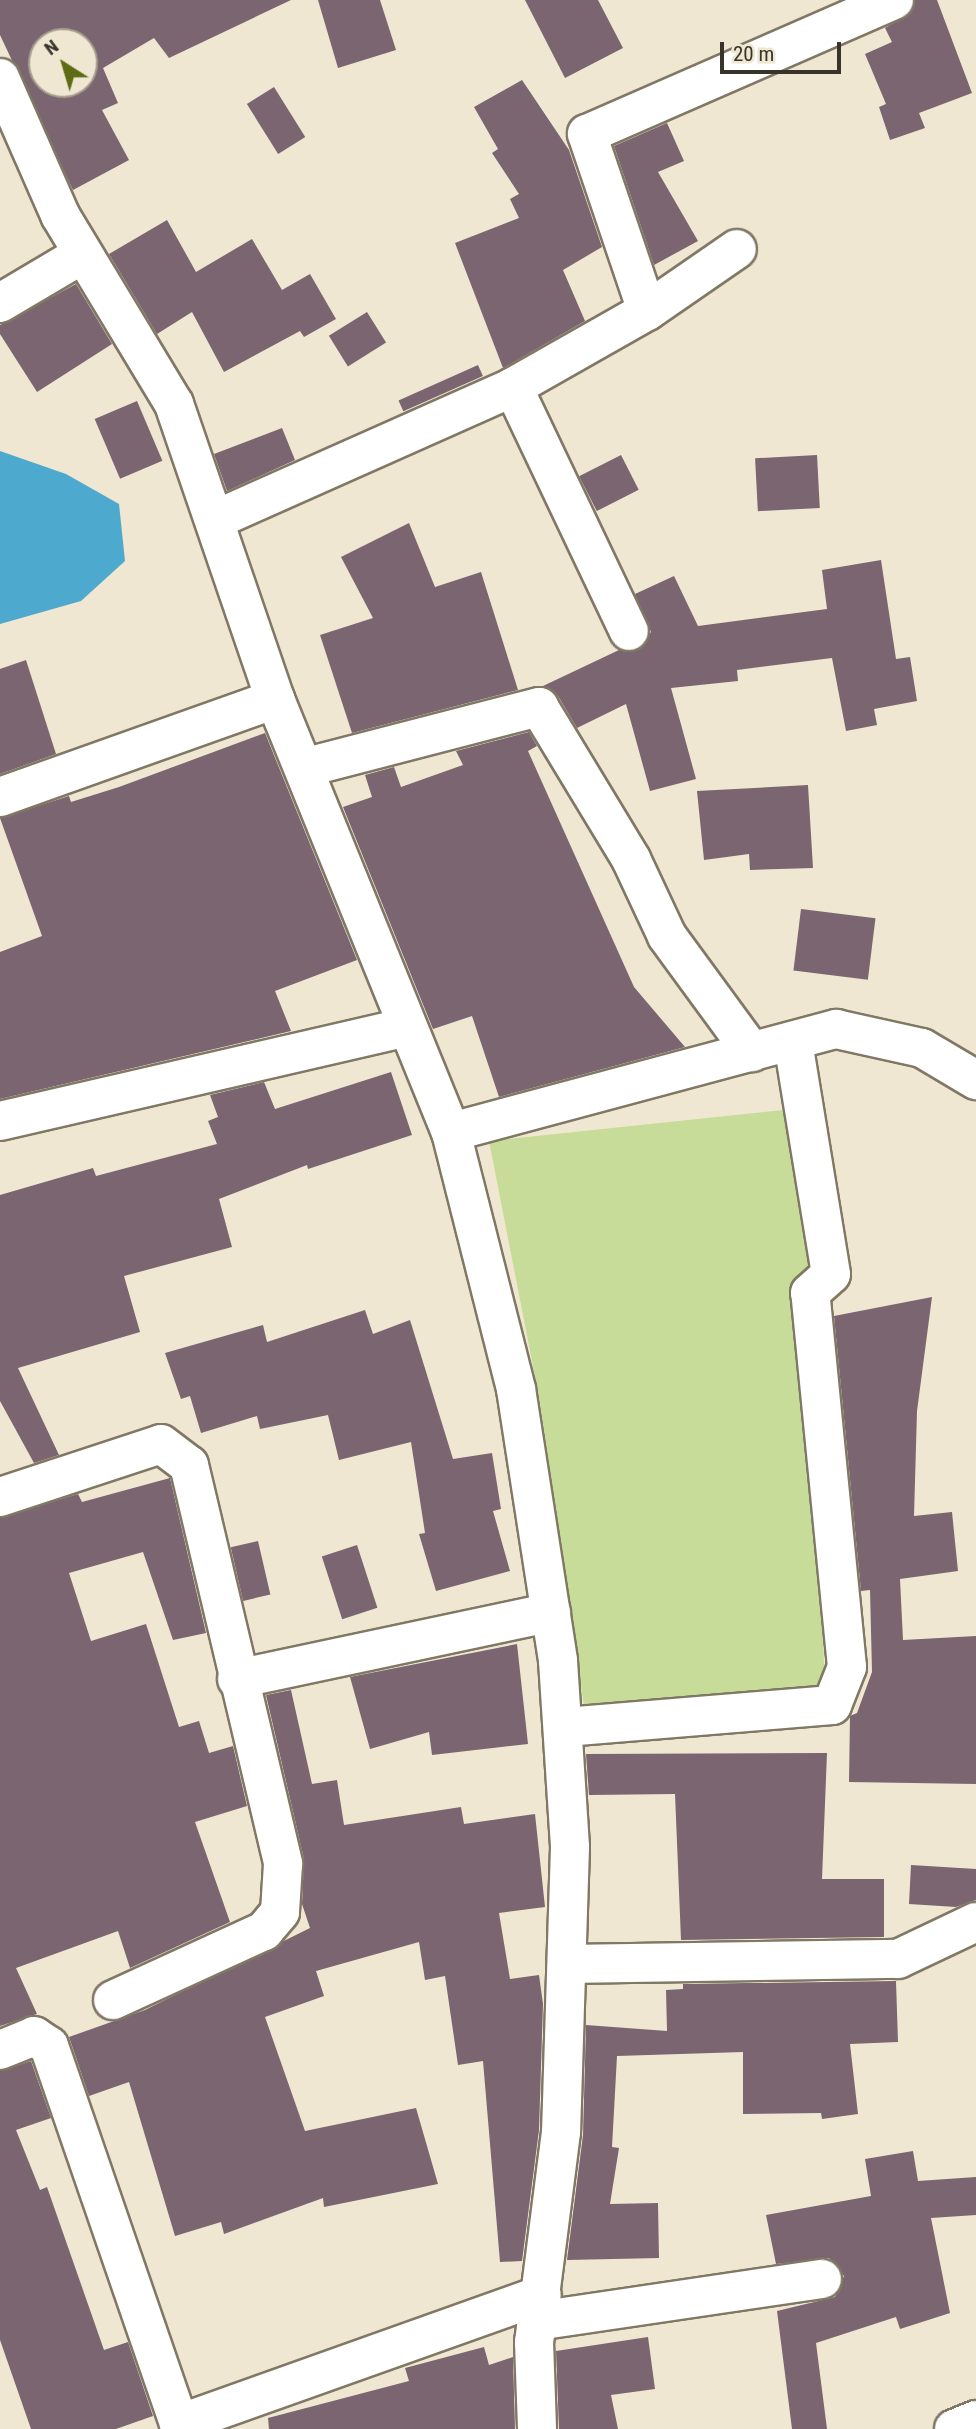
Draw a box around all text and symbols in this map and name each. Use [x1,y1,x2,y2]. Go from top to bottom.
north arrow [28,28,98,98]
scale bar [724,28,845,72]
text: N [40,35,63,60]
text: 20 m [733,42,774,66]

